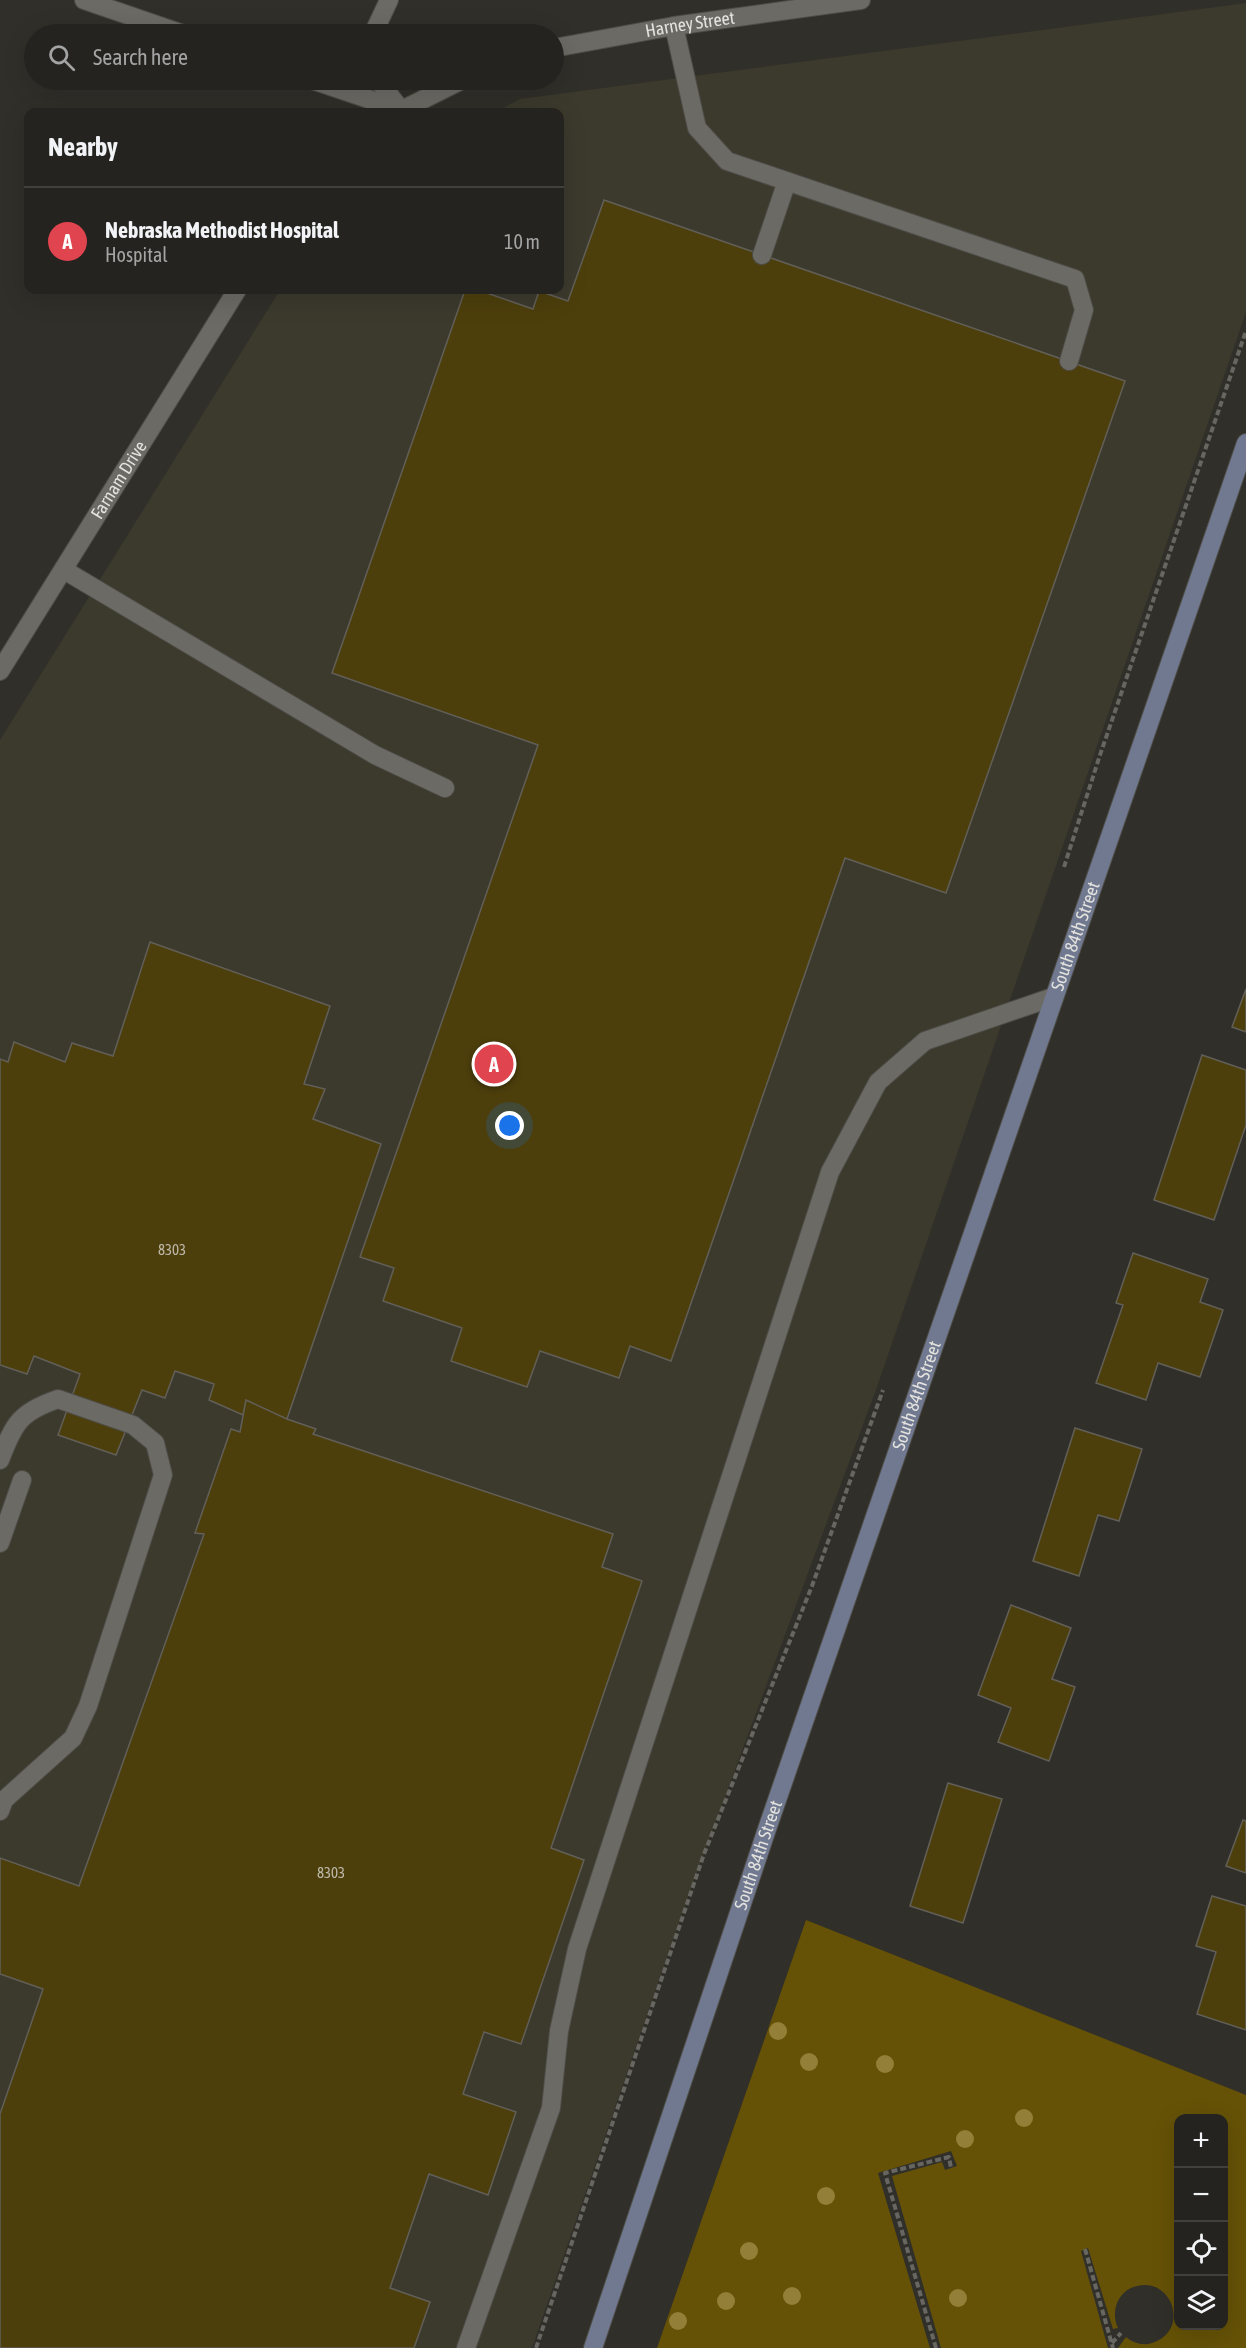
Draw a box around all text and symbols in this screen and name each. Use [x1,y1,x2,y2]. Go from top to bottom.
street label: Harney Street [643,7,736,41]
search box [24,24,564,90]
icon: search [45,41,78,74]
text: Search here [93,44,188,70]
text: Nearby [48,132,118,162]
text: Nebraska Methodist Hospital [105,217,339,243]
text: A [63,230,72,253]
text: 10 m [504,230,540,253]
text: Hospital [105,243,168,266]
street label: Farnam Drive [86,437,151,523]
street label: South 84th Street [1047,879,1104,993]
pin: A [474,1042,514,1086]
your location [495,1111,524,1140]
house number: 8303 [158,1241,186,1258]
street label: South 84th Street [888,1338,945,1453]
street label: South 84th Street [730,1797,786,1912]
house number: 8303 [317,1864,345,1881]
map controls [1174,2114,1228,2330]
button: + [1174,2114,1228,2168]
button: − [1174,2168,1228,2222]
button: locate [1174,2222,1228,2276]
button: layers [1174,2276,1228,2330]

